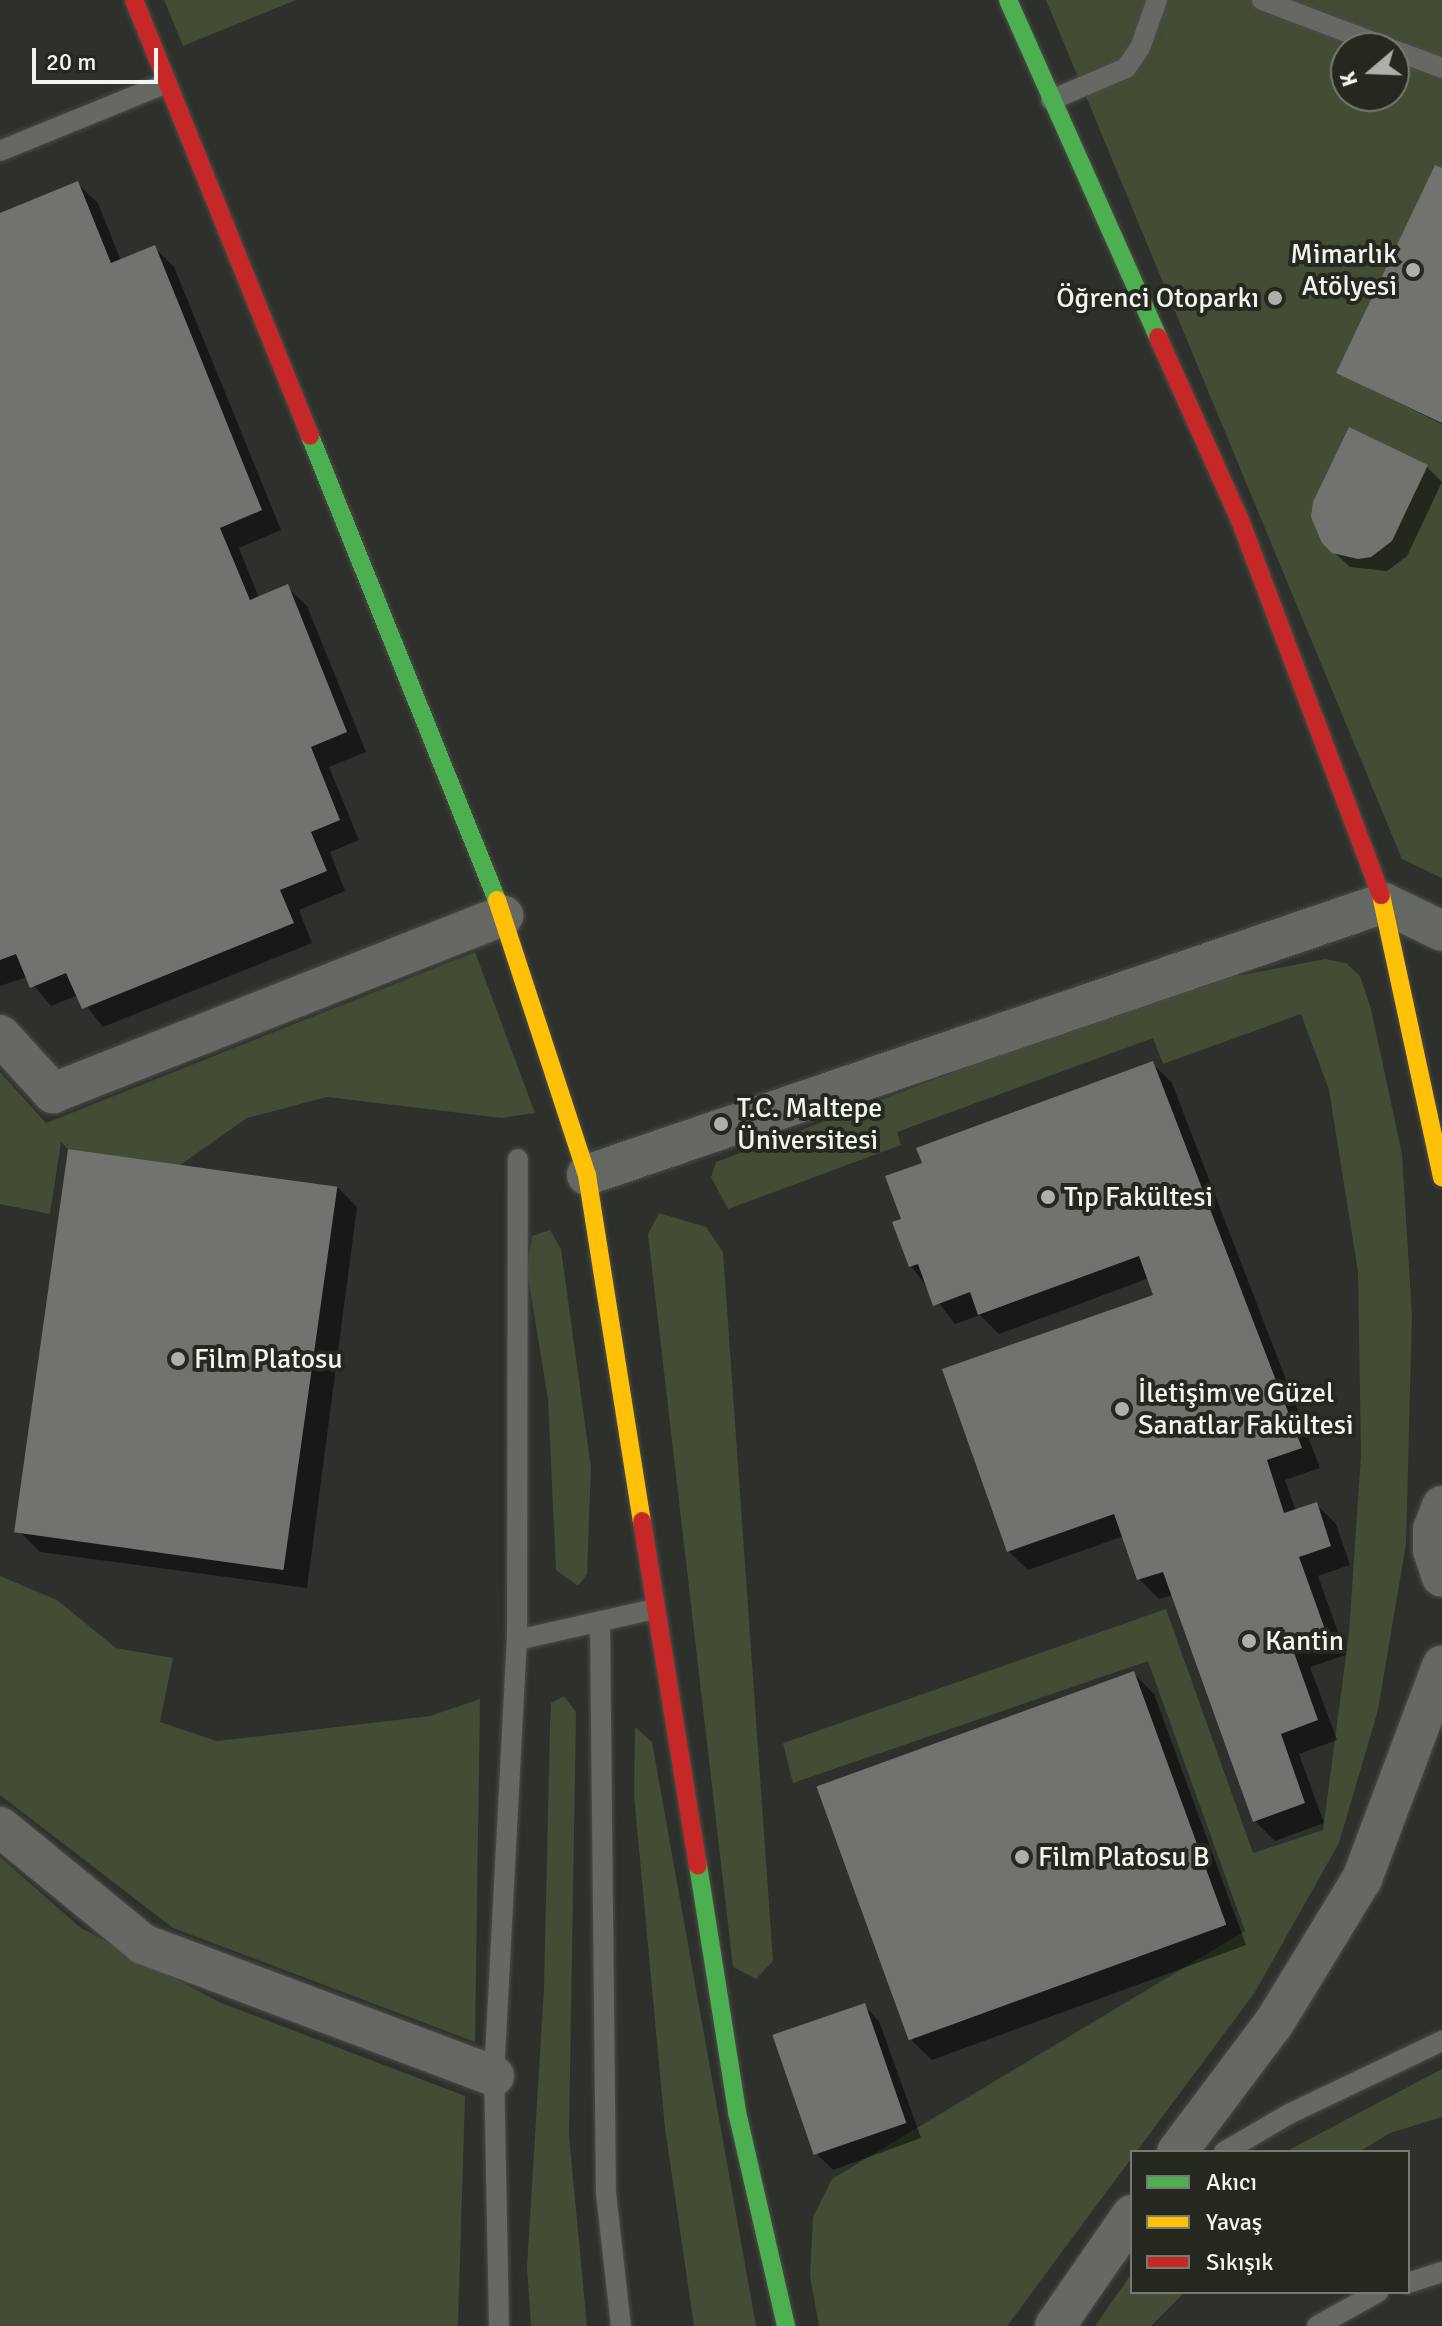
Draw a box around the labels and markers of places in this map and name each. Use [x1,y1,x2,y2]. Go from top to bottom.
place label: Mimarlık Atölyesi [1290,237,1397,303]
marker: Mimarlık Atölyesi [1404,261,1422,279]
place label: Öğrenci Otoparkı [1056,281,1259,315]
marker: Öğrenci Otoparkı [1266,289,1284,307]
place label: T.C. Maltepe Üniversitesi [737,1091,882,1157]
marker: T.C. Maltepe Üniversitesi [712,1115,730,1133]
place label: Tıp Fakültesi [1064,1180,1213,1214]
marker: Tıp Fakültesi [1039,1188,1057,1206]
place label: Film Platosu [194,1342,343,1376]
marker: Film Platosu [169,1350,187,1368]
place label: İletişim ve Güzel Sanatlar Fakültesi [1138,1376,1354,1442]
marker: İletişim ve Güzel Sanatlar Fakültesi [1113,1400,1131,1418]
place label: Kantin [1265,1624,1344,1658]
marker: Kantin [1240,1632,1258,1650]
place label: Film Platosu B [1038,1840,1210,1874]
marker: Film Platosu B [1013,1848,1031,1866]

